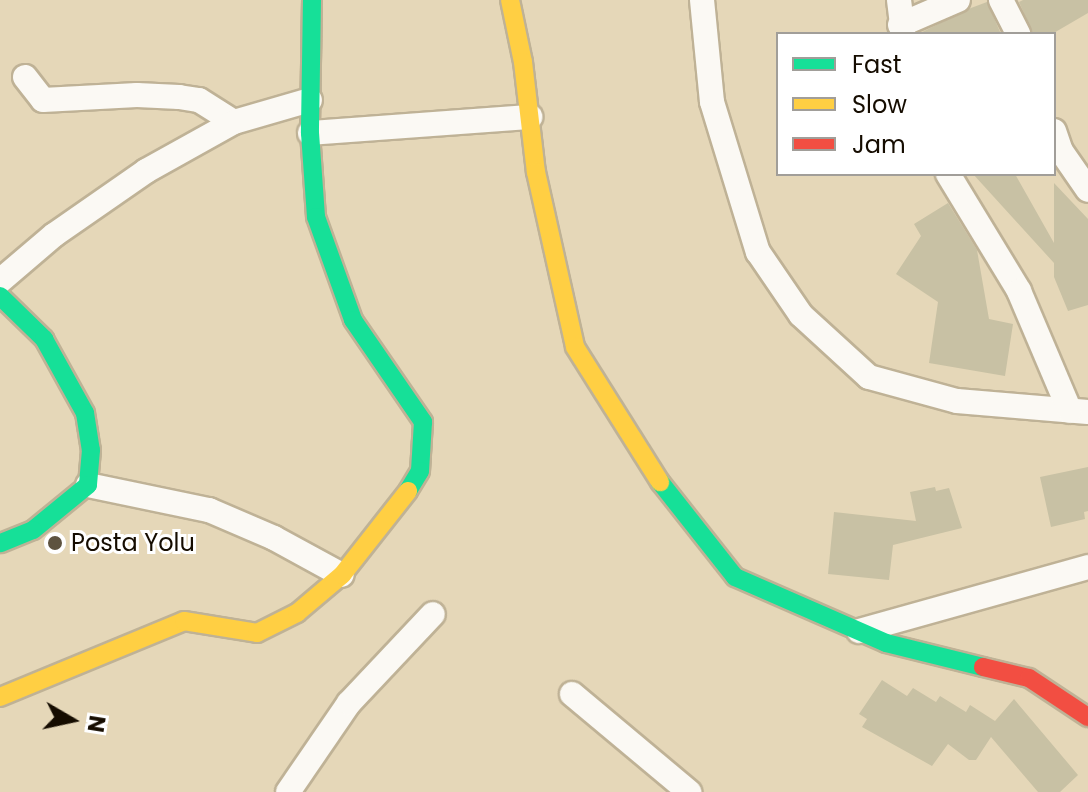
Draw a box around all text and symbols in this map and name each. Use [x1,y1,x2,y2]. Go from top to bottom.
legend [776,32,1056,176]
text: Fast [852,48,902,81]
text: Slow [852,88,907,121]
text: Jam [852,128,906,161]
place label: Posta Yolu [71,529,195,557]
marker: Posta Yolu [46,534,64,552]
north arrow [32,680,112,760]
text: N [80,713,113,734]

